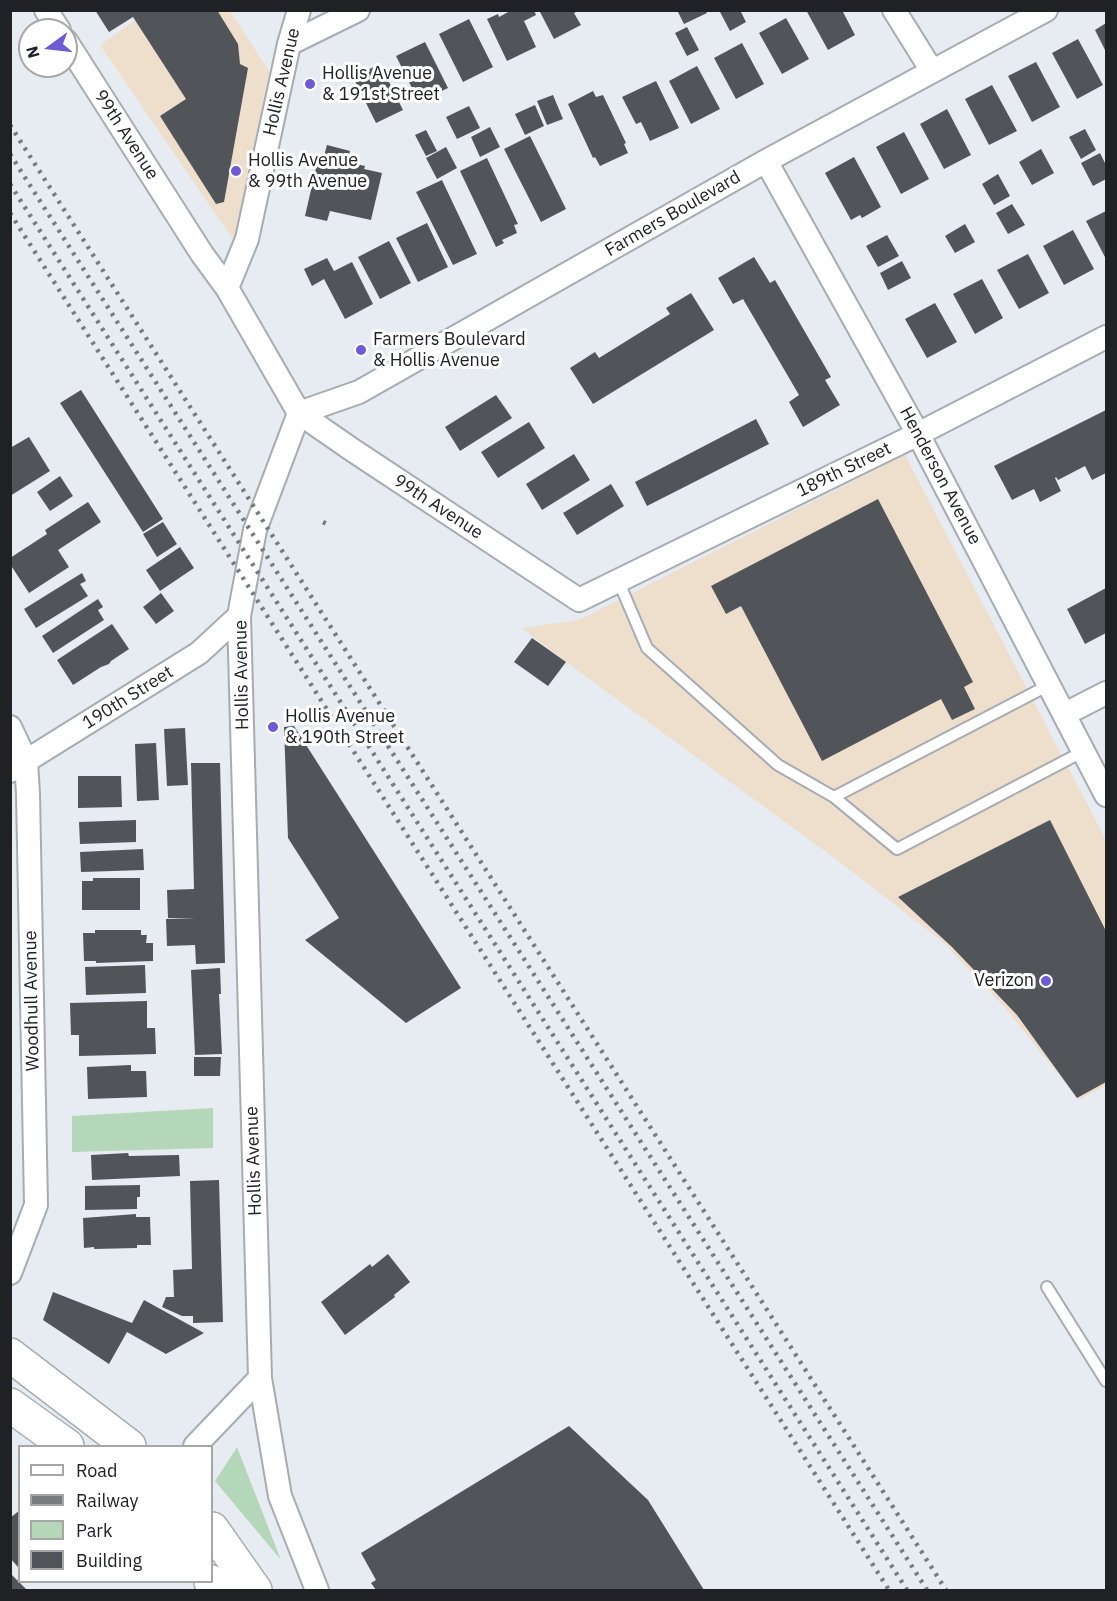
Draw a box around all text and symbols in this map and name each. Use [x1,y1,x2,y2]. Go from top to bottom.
north arrow [18,18,78,78]
street label: Hollis Avenue [259,26,305,138]
text: N [21,44,44,60]
place label: Hollis Avenue & 191st Street [322,63,440,106]
marker: Hollis Avenue & 191st Street [303,77,317,91]
street label: 99th Avenue [89,86,163,184]
place label: Hollis Avenue & 99th Avenue [248,150,367,192]
marker: Hollis Avenue & 99th Avenue [229,164,243,178]
street label: Farmers Boulevard [601,166,745,262]
place label: Farmers Boulevard & Hollis Avenue [373,329,526,372]
marker: Farmers Boulevard & Hollis Avenue [354,343,368,357]
street label: Henderson Avenue [895,403,985,549]
street label: 189th Street [793,438,895,502]
street label: 99th Avenue [389,470,487,544]
street label: Hollis Avenue [230,620,254,730]
street label: 190th Street [79,662,177,734]
place label: Hollis Avenue & 190th Street [285,706,404,748]
marker: Hollis Avenue & 190th Street [266,720,280,734]
street label: Woodhull Avenue [20,930,44,1072]
place label: Verizon [974,970,1034,992]
marker: Verizon [1039,974,1053,988]
street label: Hollis Avenue [241,1106,267,1216]
legend [18,1445,213,1583]
text: Road [76,1459,117,1482]
text: Railway [76,1489,138,1512]
text: Park [76,1519,112,1542]
text: Building [76,1549,142,1572]

